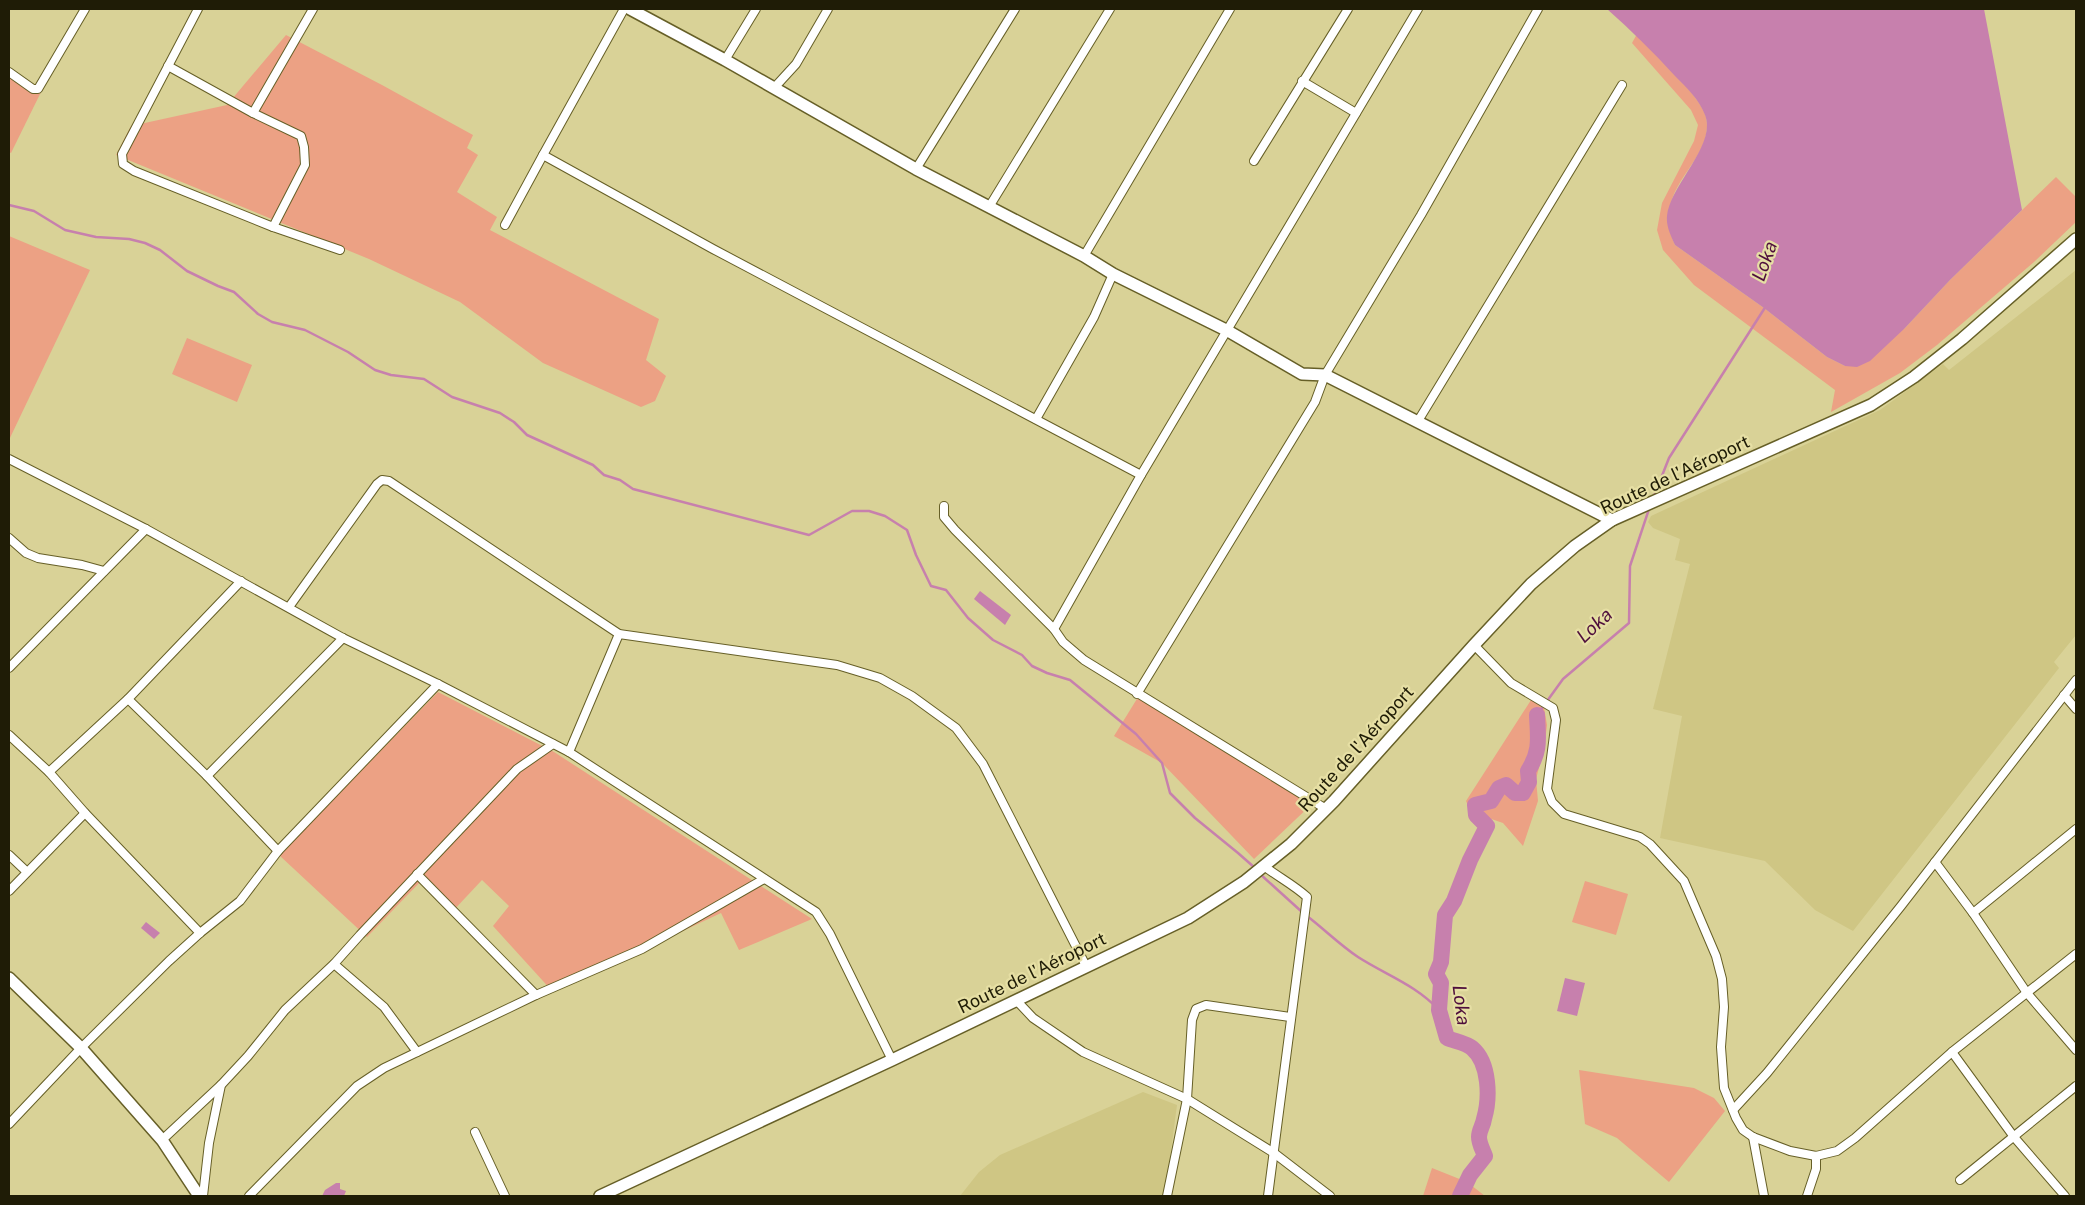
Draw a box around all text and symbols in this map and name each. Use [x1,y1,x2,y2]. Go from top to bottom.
water label: Loka [1747,238,1781,284]
street label: Route de l'Aéroport [1597,431,1753,518]
water label: Loka [1572,603,1616,647]
street label: Route de l'Aéroport [1294,681,1418,816]
street label: Route de l'Aéroport [954,928,1109,1018]
water label: Loka [1449,983,1475,1027]

